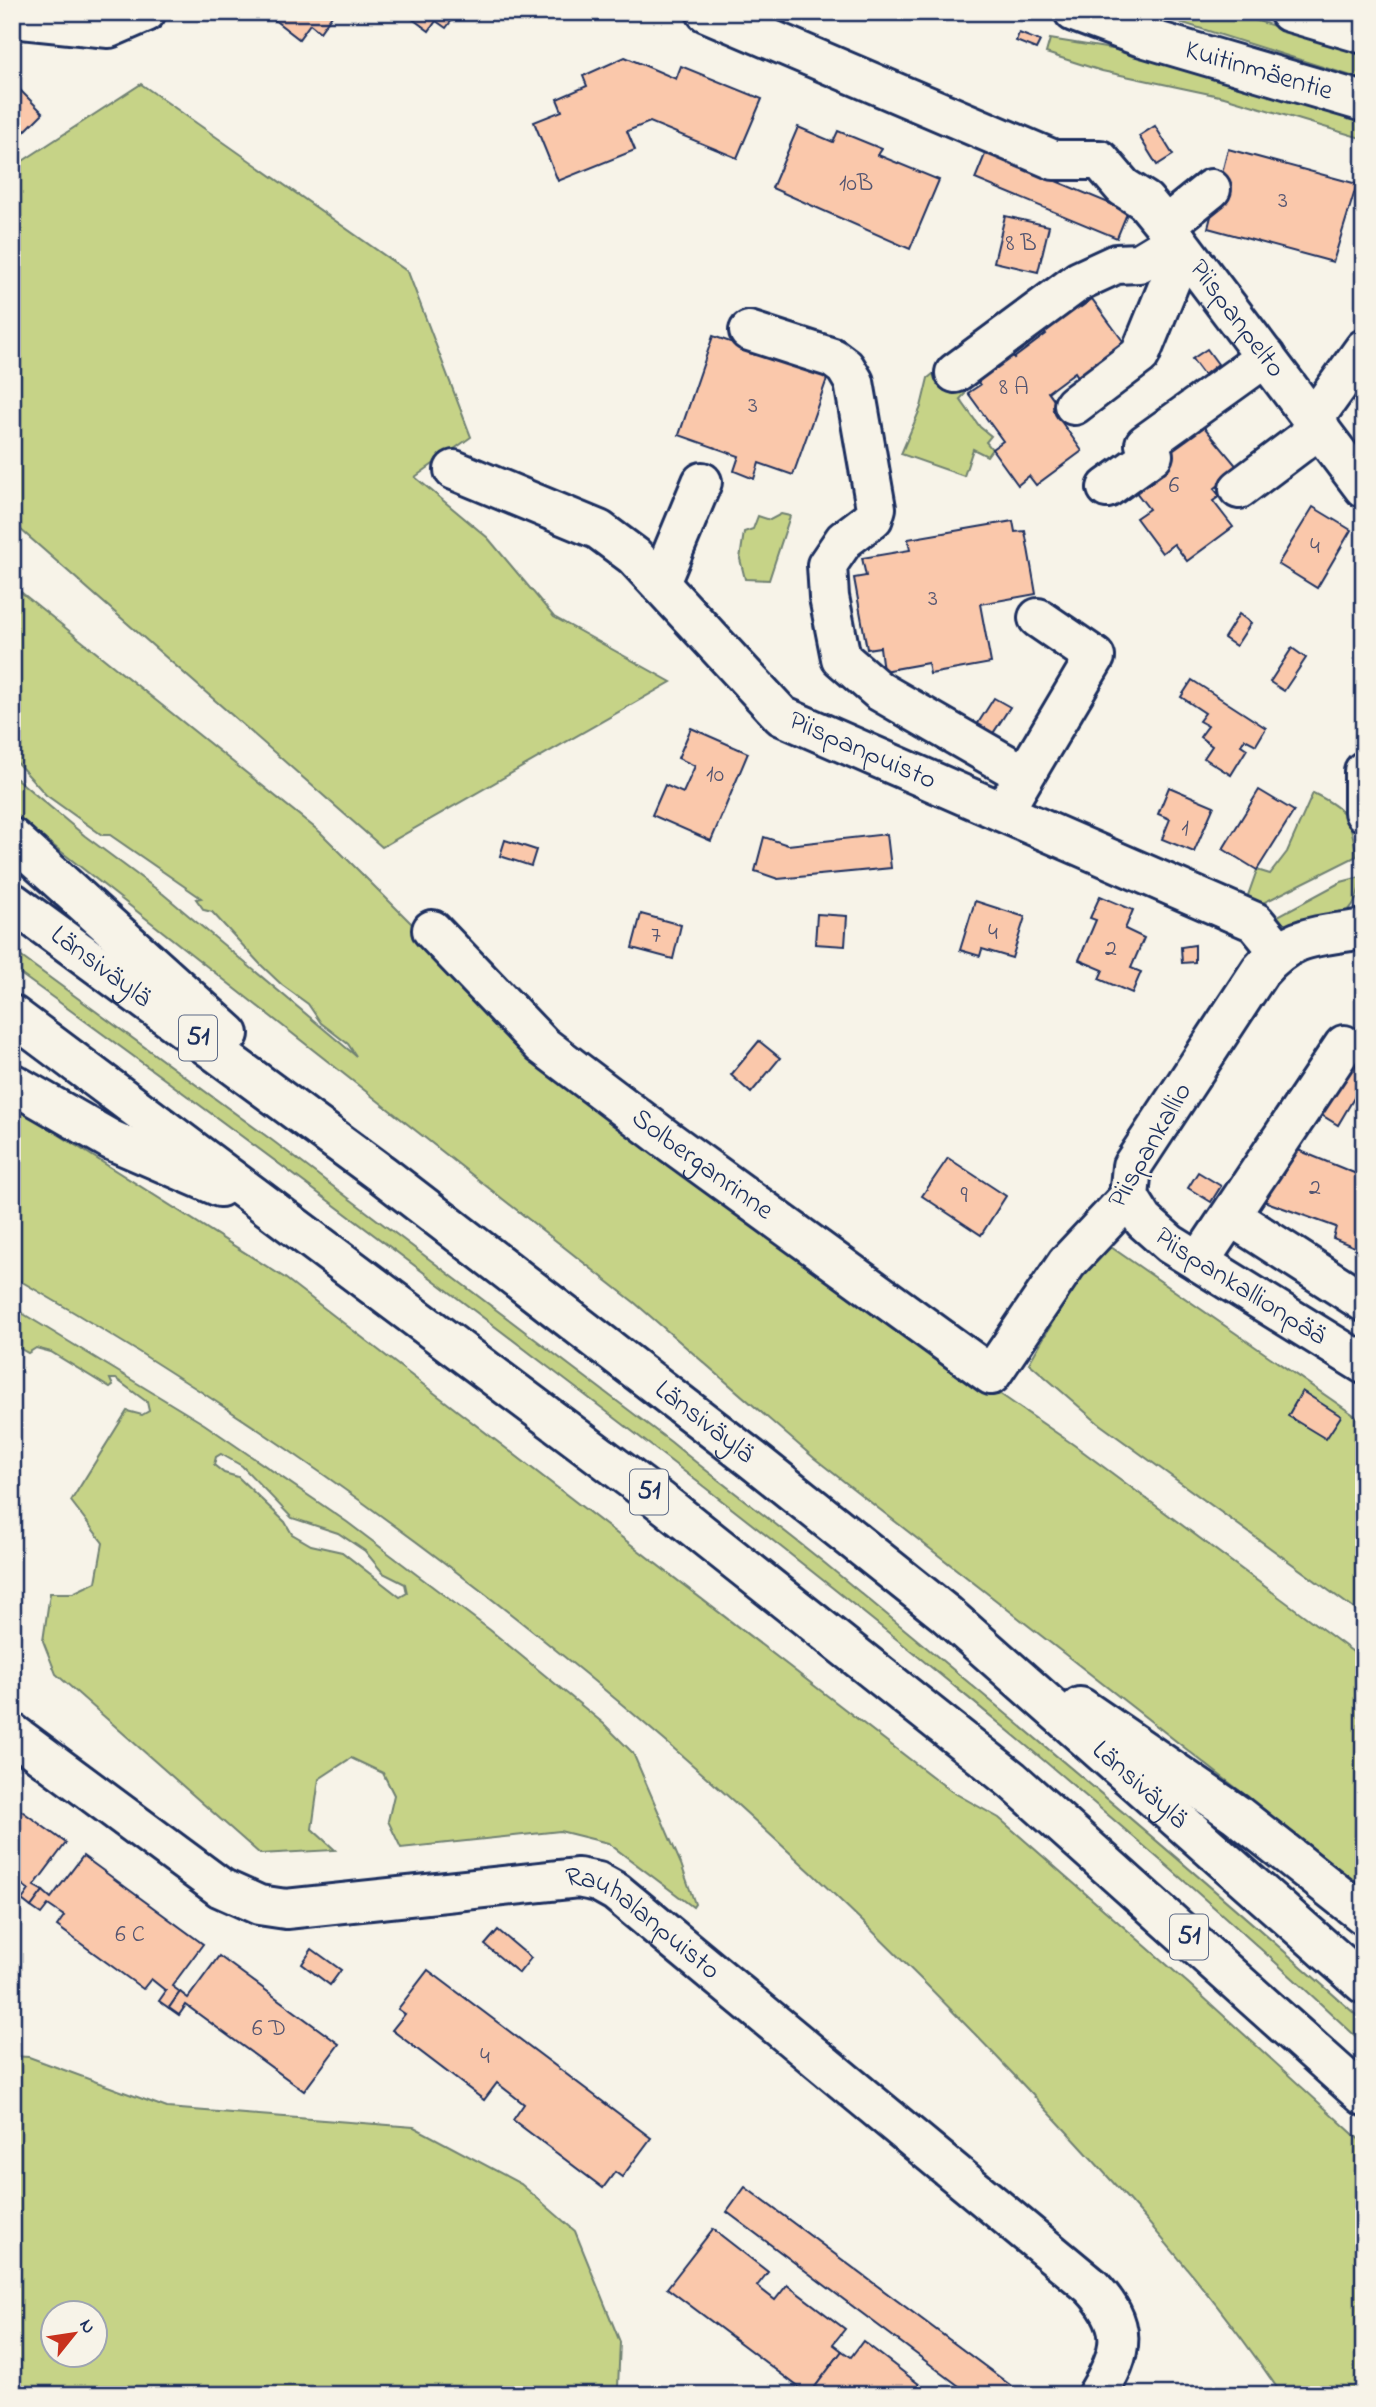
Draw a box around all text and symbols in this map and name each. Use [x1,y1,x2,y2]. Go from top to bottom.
street label: Kuitinmäentie [1180,30,1338,112]
house number: 10B [839,167,873,202]
house number: 3 [1278,184,1288,219]
house number: 8 B [1005,227,1037,262]
street label: Piispanpelto [1178,251,1295,387]
house number: 8 A [999,371,1029,406]
house number: 3 [748,389,758,424]
house number: 6 [1169,469,1180,504]
house number: 4 [1310,530,1320,565]
house number: 3 [928,582,938,617]
street label: Piispanpuisto [782,701,943,801]
house number: 10 [706,758,724,793]
house number: 1 [1181,812,1189,847]
street label: Länsiväylä [41,916,160,1018]
house number: 4 [988,916,998,951]
house number: 7 [651,919,661,954]
house number: 2 [1105,932,1117,967]
road number: 51 [179,1015,217,1060]
street label: Piispankallio [1098,1075,1204,1217]
street label: Solberganrinne [622,1099,782,1231]
house number: 2 [1309,1171,1321,1206]
house number: 9 [960,1179,968,1214]
street label: Piispankallionpää [1144,1218,1334,1356]
street label: Länsiväylä [645,1370,763,1474]
road number: 51 [630,1470,668,1514]
street label: Länsiväylä [1082,1731,1197,1839]
street label: Rauhalanpuisto [564,1857,729,1991]
road number: 51 [1170,1914,1208,1960]
house number: 6 C [115,1918,145,1953]
house number: 6 D [252,2012,286,2047]
house number: 4 [480,2040,490,2075]
north arrow [38,2298,108,2368]
text: N [72,2314,102,2339]

